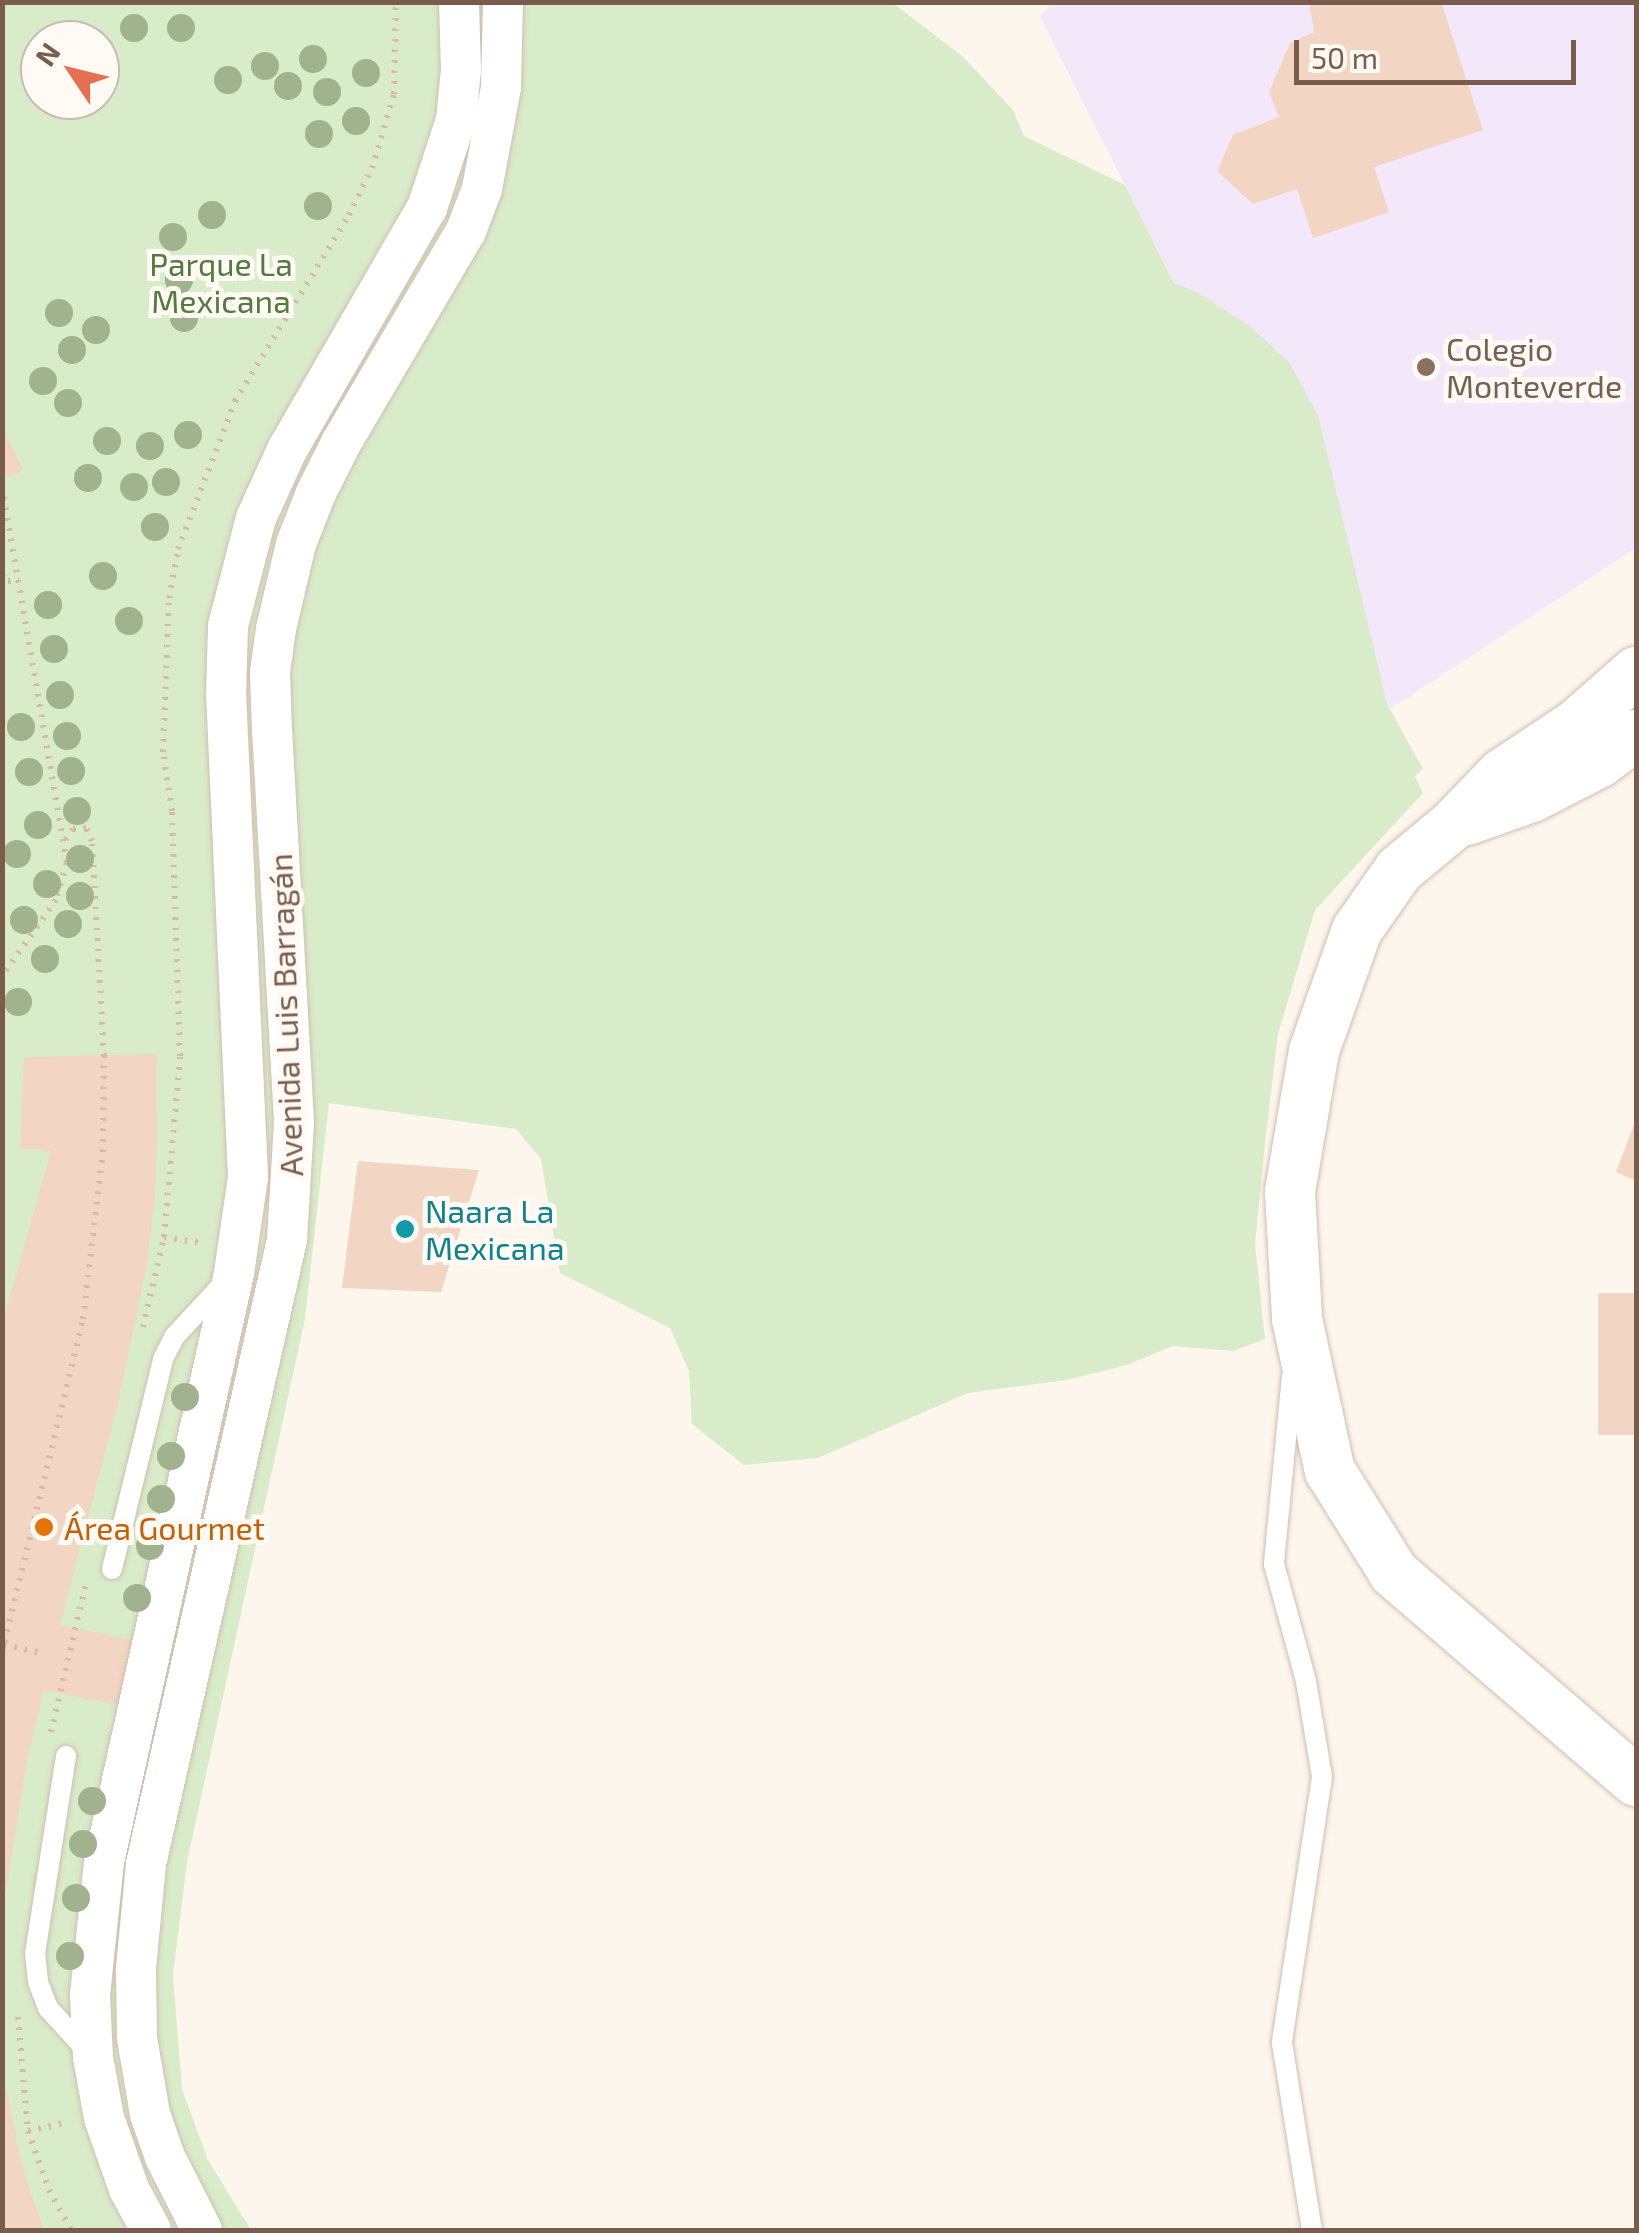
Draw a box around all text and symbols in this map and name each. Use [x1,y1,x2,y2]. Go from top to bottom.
north arrow [20,20,120,120]
scale bar [1299,20,1582,82]
text: N [27,36,67,72]
text: 50 m [1311,39,1378,75]
park label: Parque La Mexicana [149,245,293,320]
place label: Colegio Monteverde [1446,330,1622,405]
marker: Colegio Monteverde [1415,356,1437,378]
street label: Avenida Luis Barragán [260,853,310,1177]
place label: Naara La Mexicana [425,1192,564,1267]
marker: Naara La Mexicana [394,1218,416,1240]
place label: Área Gourmet [64,1508,265,1546]
marker: Área Gourmet [33,1516,55,1538]

